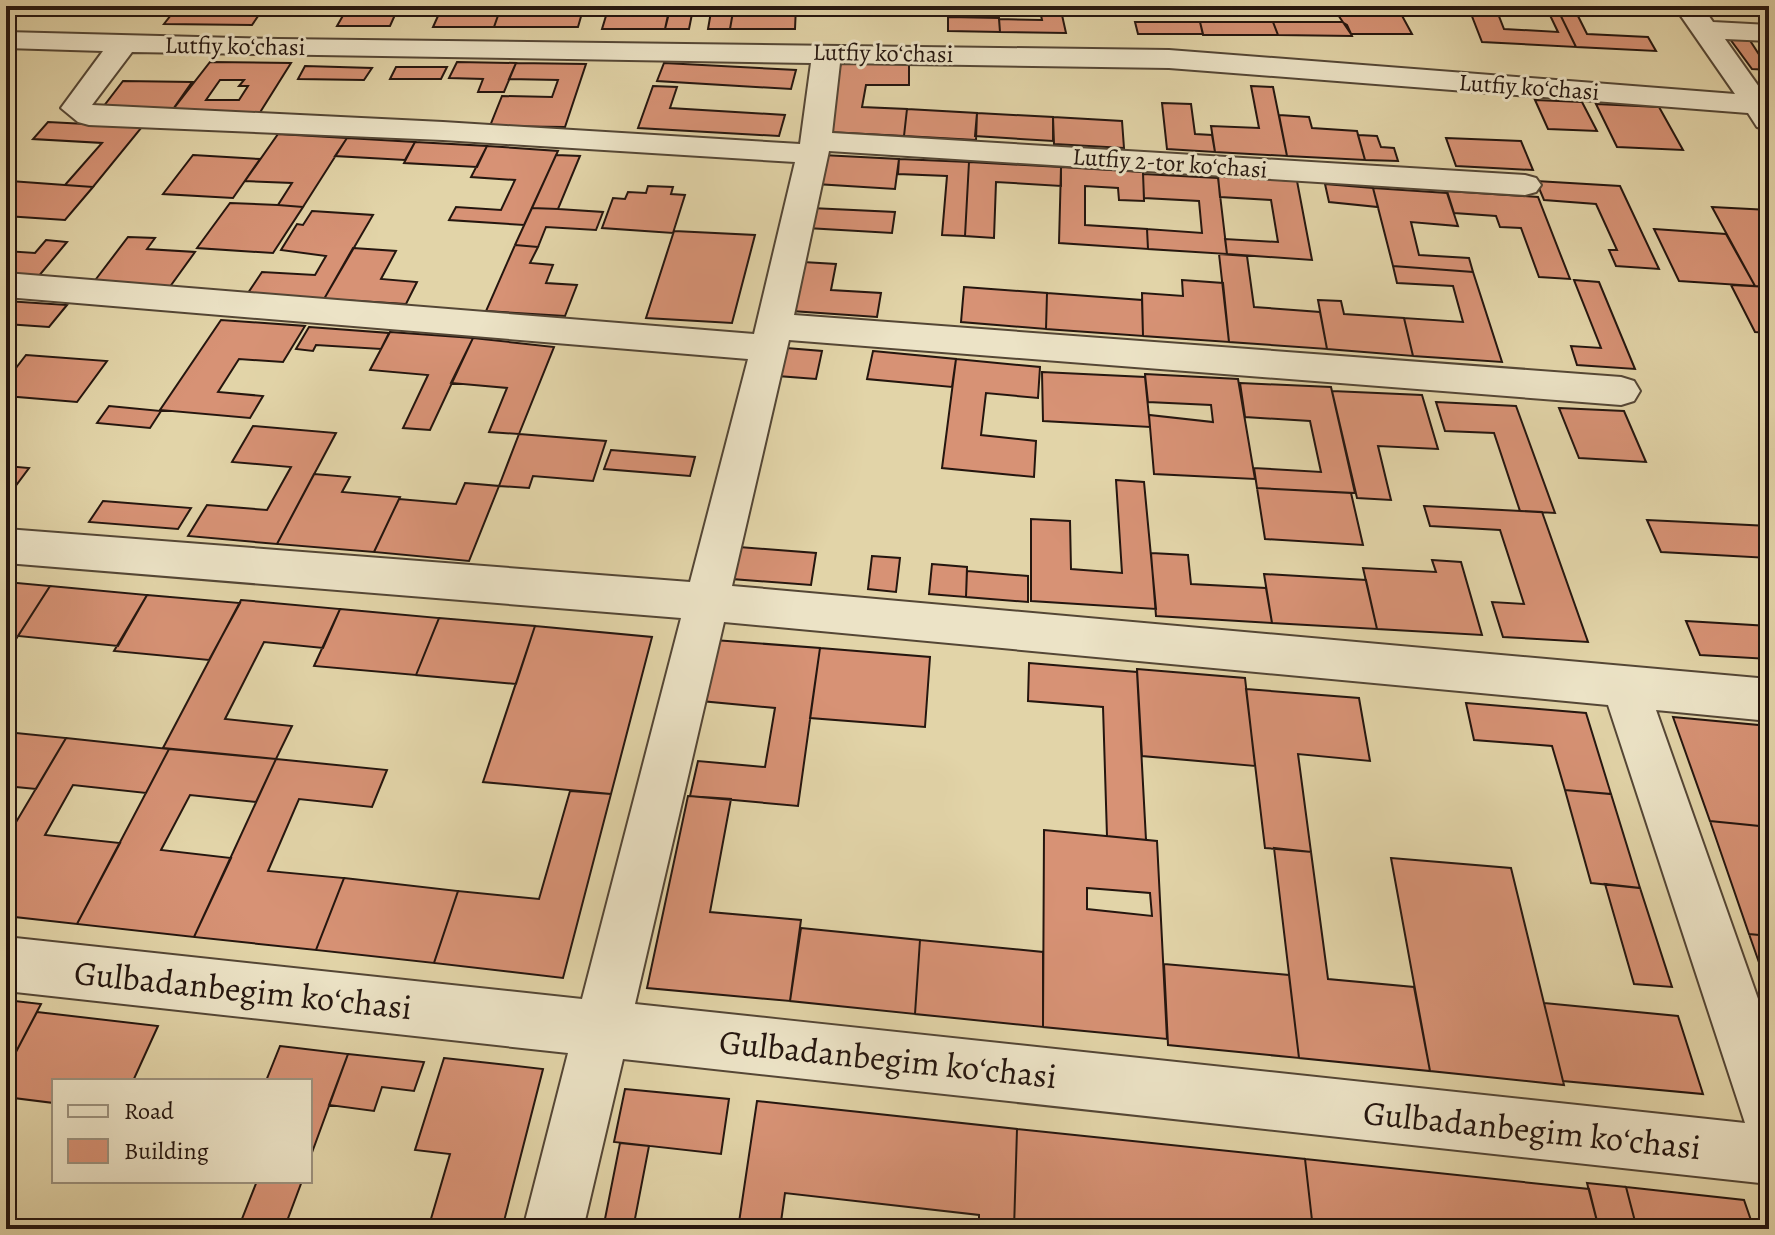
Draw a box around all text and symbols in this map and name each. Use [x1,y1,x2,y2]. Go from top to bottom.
street label: Lutfiy koʻchasi [164,29,306,63]
street label: Lutfiy koʻchasi [812,36,954,70]
street label: Lutfiy koʻchasi [1458,66,1600,108]
street label: Lutfiy 2-tor koʻchasi [1072,140,1268,186]
street label: Gulbadanbegim koʻchasi [72,949,414,1031]
street label: Gulbadanbegim koʻchasi [717,1018,1059,1100]
legend [52,1079,312,1183]
street label: Gulbadanbegim koʻchasi [1361,1089,1703,1171]
text: Road [124,1095,174,1127]
text: Building [124,1135,209,1167]

